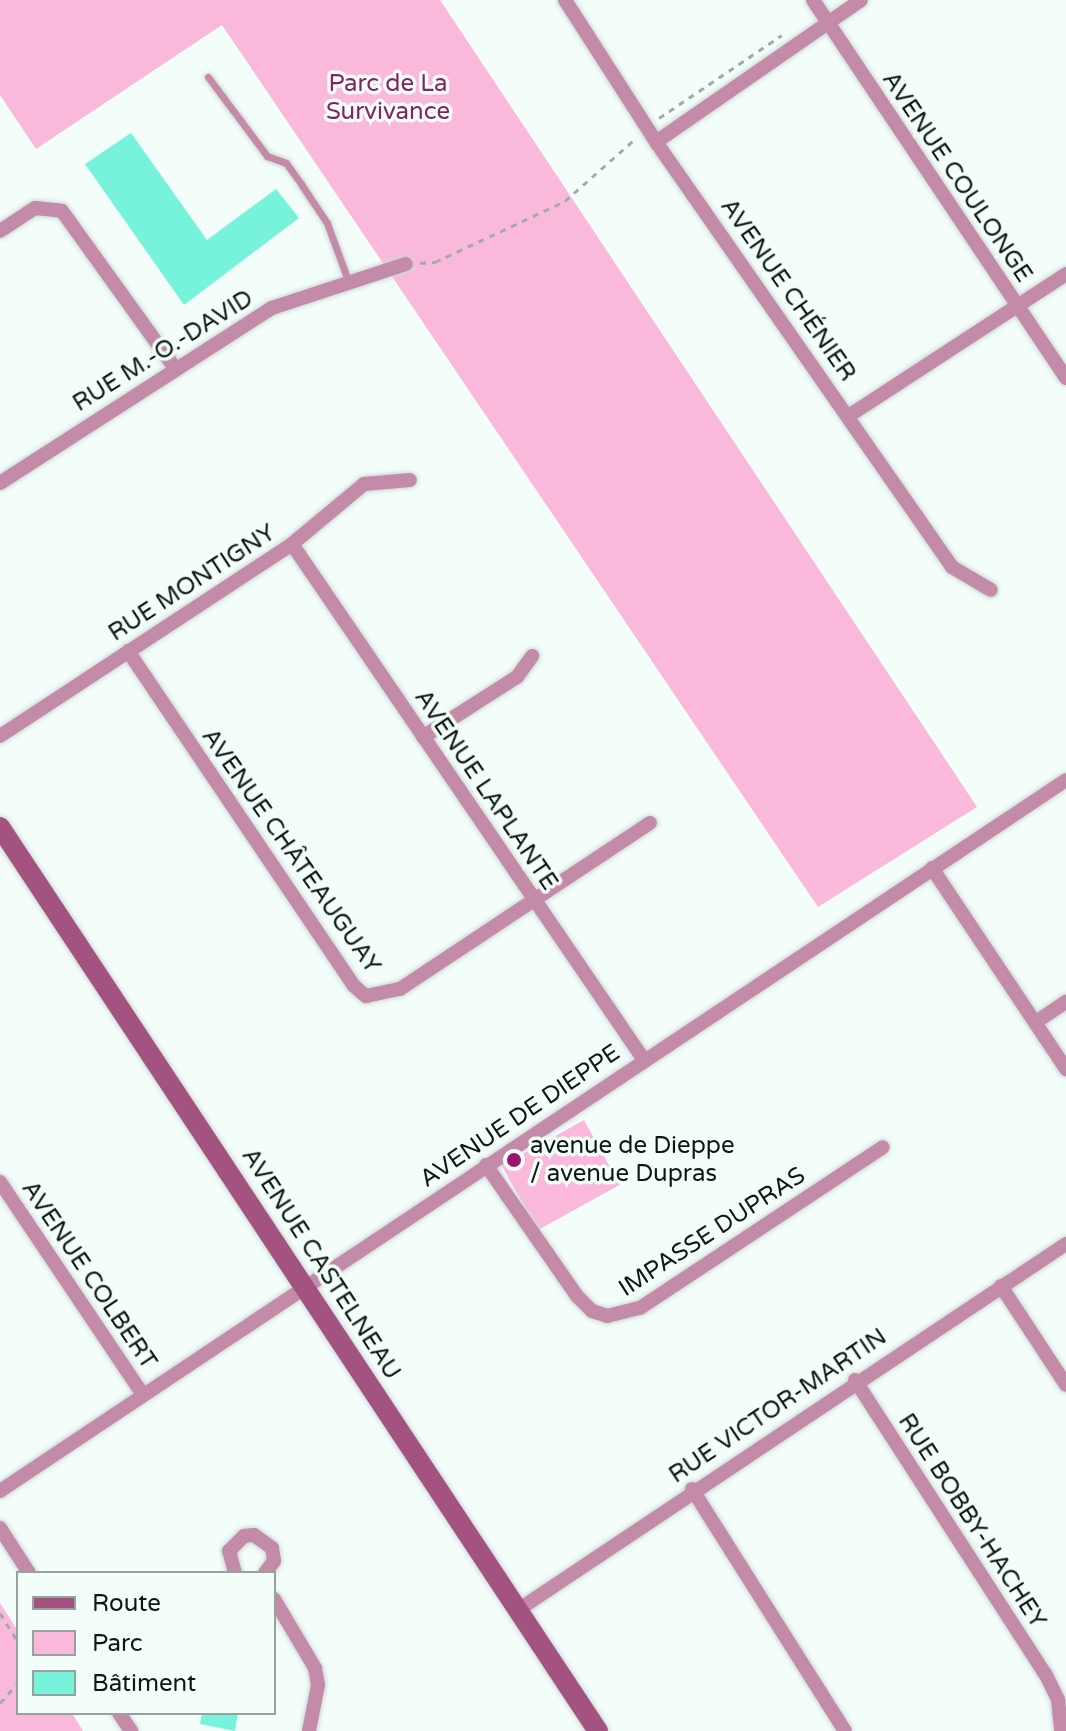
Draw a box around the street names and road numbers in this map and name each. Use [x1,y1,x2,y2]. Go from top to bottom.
street label: AVENUE COULONGE [876,66,1038,288]
street label: AVENUE CHÉNIER [714,193,862,387]
street label: RUE M.-O.-DAVID [68,284,258,418]
street label: RUE MONTIGNY [103,518,281,648]
street label: AVENUE LAPLANTE [408,684,564,896]
street label: AVENUE CHÂTEAUGUAY [195,723,387,979]
street label: AVENUE DE DIEPPE [414,1038,626,1194]
street label: AVENUE CASTELNEAU [235,1143,407,1385]
street label: IMPASSE DUPRAS [613,1161,811,1303]
street label: AVENUE COLBERT [15,1175,163,1375]
street label: RUE VICTOR-MARTIN [664,1322,892,1490]
street label: RUE BOBBY-HACHEY [892,1408,1052,1634]

